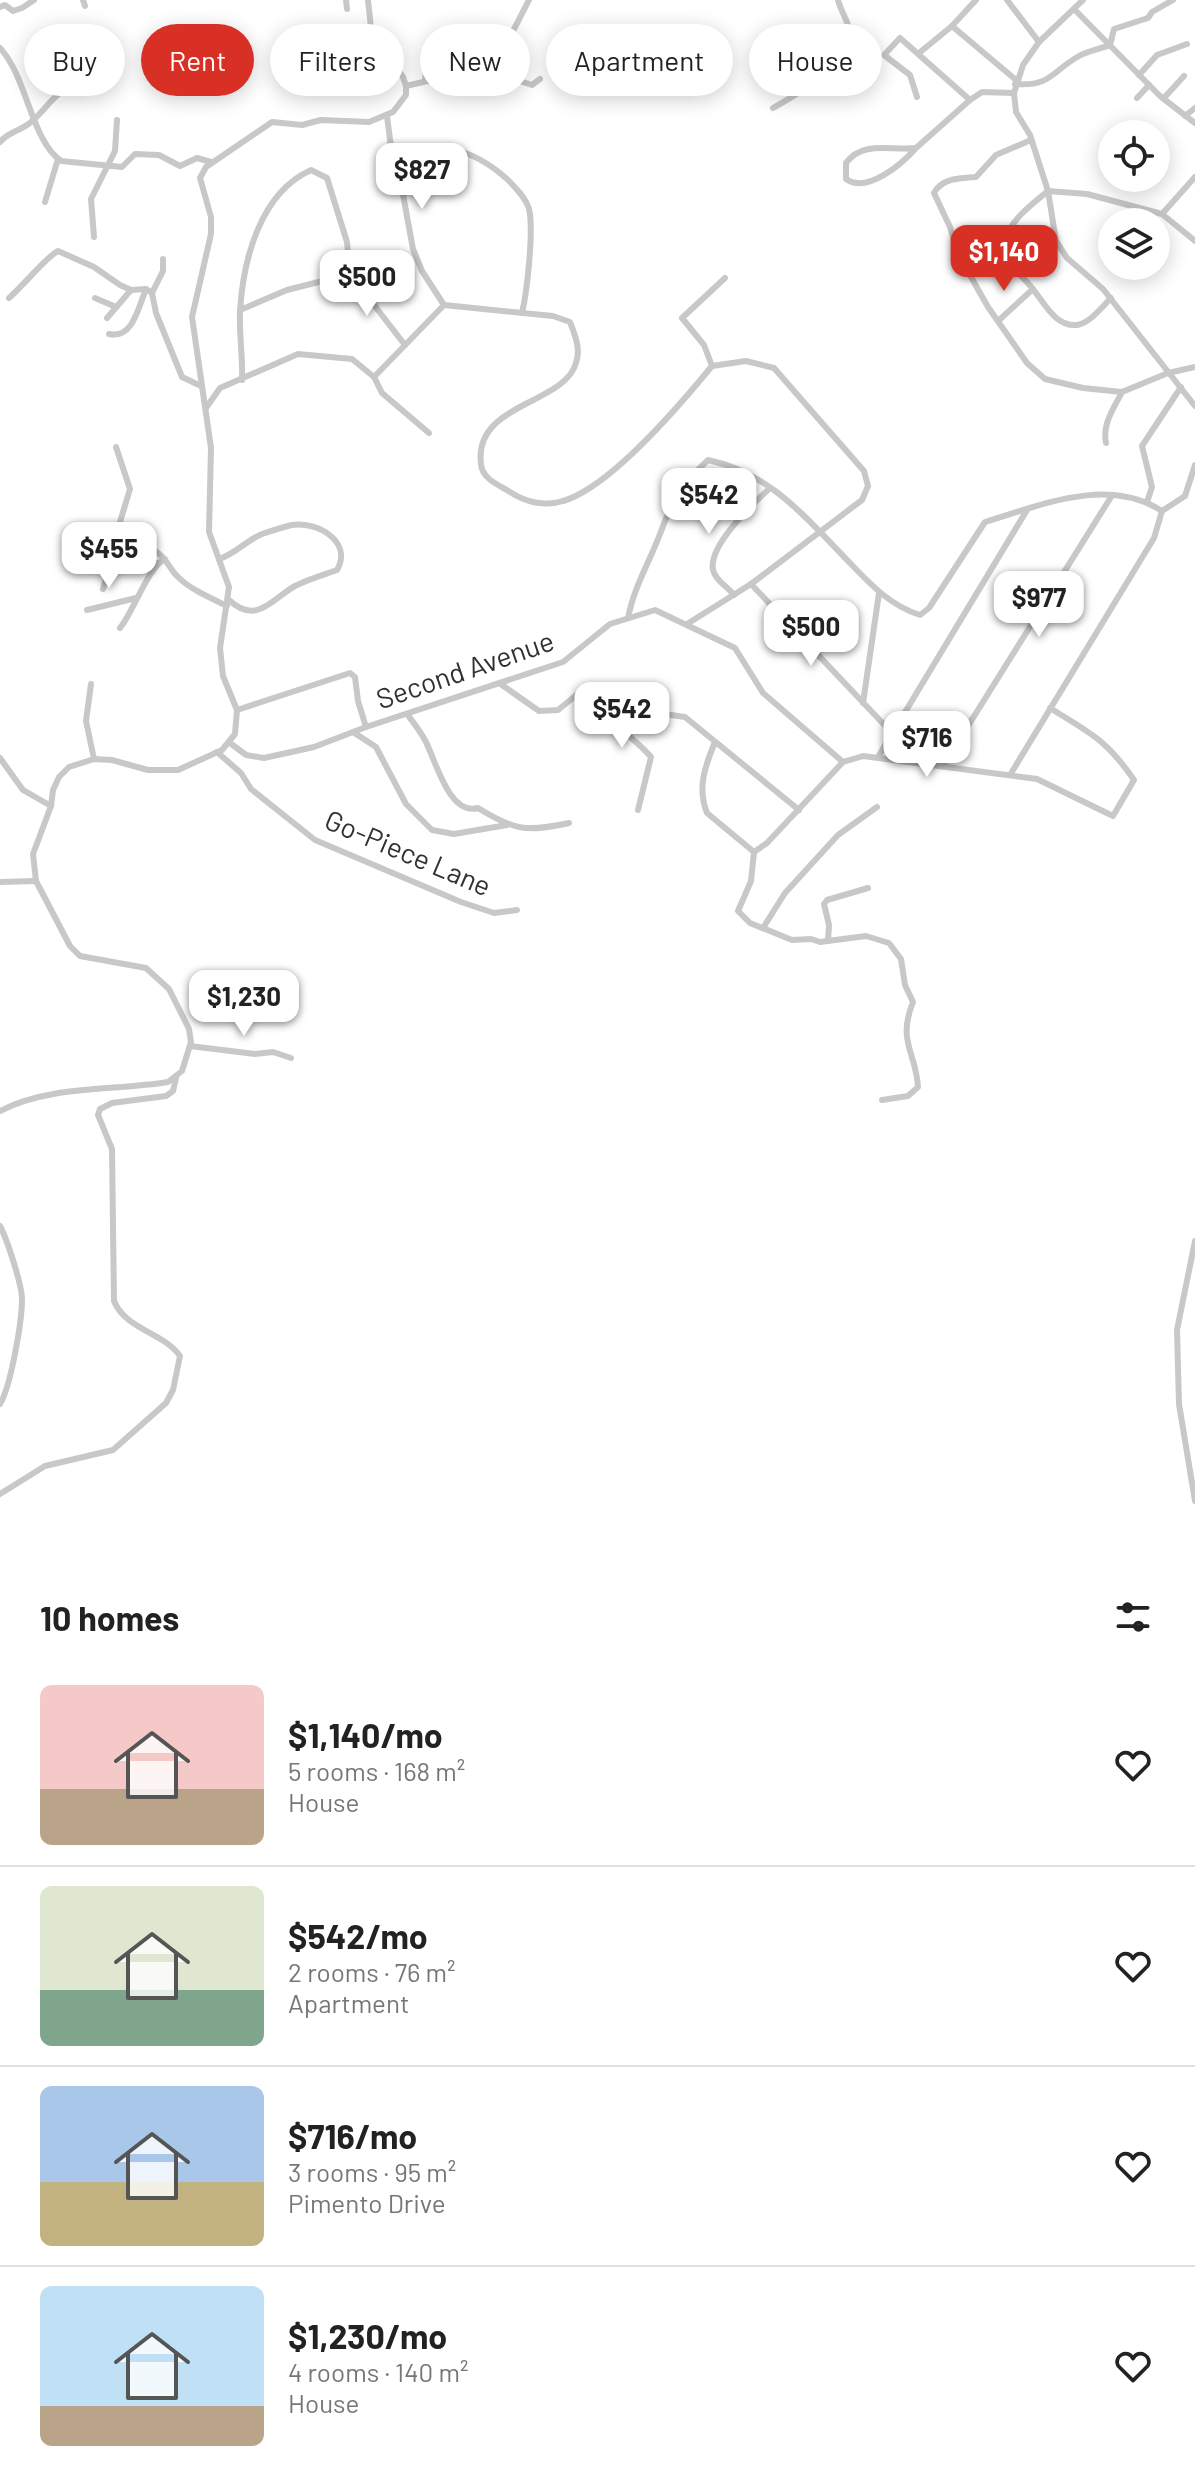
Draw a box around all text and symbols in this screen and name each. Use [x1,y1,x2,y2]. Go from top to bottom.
chip: Buy [24,24,125,96]
chip: Rent [141,24,254,96]
chip: Filters [270,24,404,96]
chip: New [420,24,530,96]
chip: Apartment [546,24,733,96]
chip: House [749,24,882,96]
map controls [1098,120,1170,280]
button: locate [1098,120,1170,192]
pin: $827 [375,143,469,211]
text: $827 [394,153,450,184]
button: layers [1098,208,1170,280]
pin: $1,140 [939,225,1069,293]
text: $1,140 [969,235,1039,266]
pin: $500 [320,250,414,318]
text: $500 [338,260,396,291]
pin: $542 [662,468,756,536]
text: $542 [679,478,739,509]
pin: $455 [62,522,156,590]
text: $455 [80,532,138,563]
pin: $977 [992,571,1086,639]
text: $977 [1012,581,1066,612]
pin: $500 [764,600,858,668]
text: $500 [782,610,840,641]
street label: Second Avenue [371,623,558,715]
pin: $542 [575,682,669,750]
text: $542 [592,692,652,723]
pin: $716 [880,711,974,779]
text: $716 [901,721,953,752]
street label: Go-Piece Lane [320,802,497,902]
pin: $1,230 [179,970,309,1038]
text: $1,230 [207,980,281,1011]
icon: filters [1111,1595,1155,1639]
text: 10 homes [40,1597,179,1638]
text: $1,140/mo [288,1714,443,1755]
icon: home [104,1717,200,1813]
icon: heart [1111,1743,1155,1787]
text: 5 rooms · 168 m² [288,1755,465,1786]
text: House [288,1786,359,1817]
text: $542/mo [288,1915,428,1956]
icon: home [104,1918,200,2014]
icon: heart [1111,1944,1155,1988]
text: 2 rooms · 76 m² [288,1956,456,1987]
text: Apartment [288,1987,409,2018]
text: $716/mo [288,2115,417,2156]
icon: home [104,2118,200,2214]
icon: heart [1111,2144,1155,2188]
text: 3 rooms · 95 m² [288,2156,456,2187]
text: Pimento Drive [288,2187,446,2218]
text: $1,230/mo [288,2315,447,2356]
icon: home [104,2318,200,2414]
icon: heart [1111,2344,1155,2388]
text: 4 rooms · 140 m² [288,2356,468,2387]
text: House [288,2387,359,2418]

